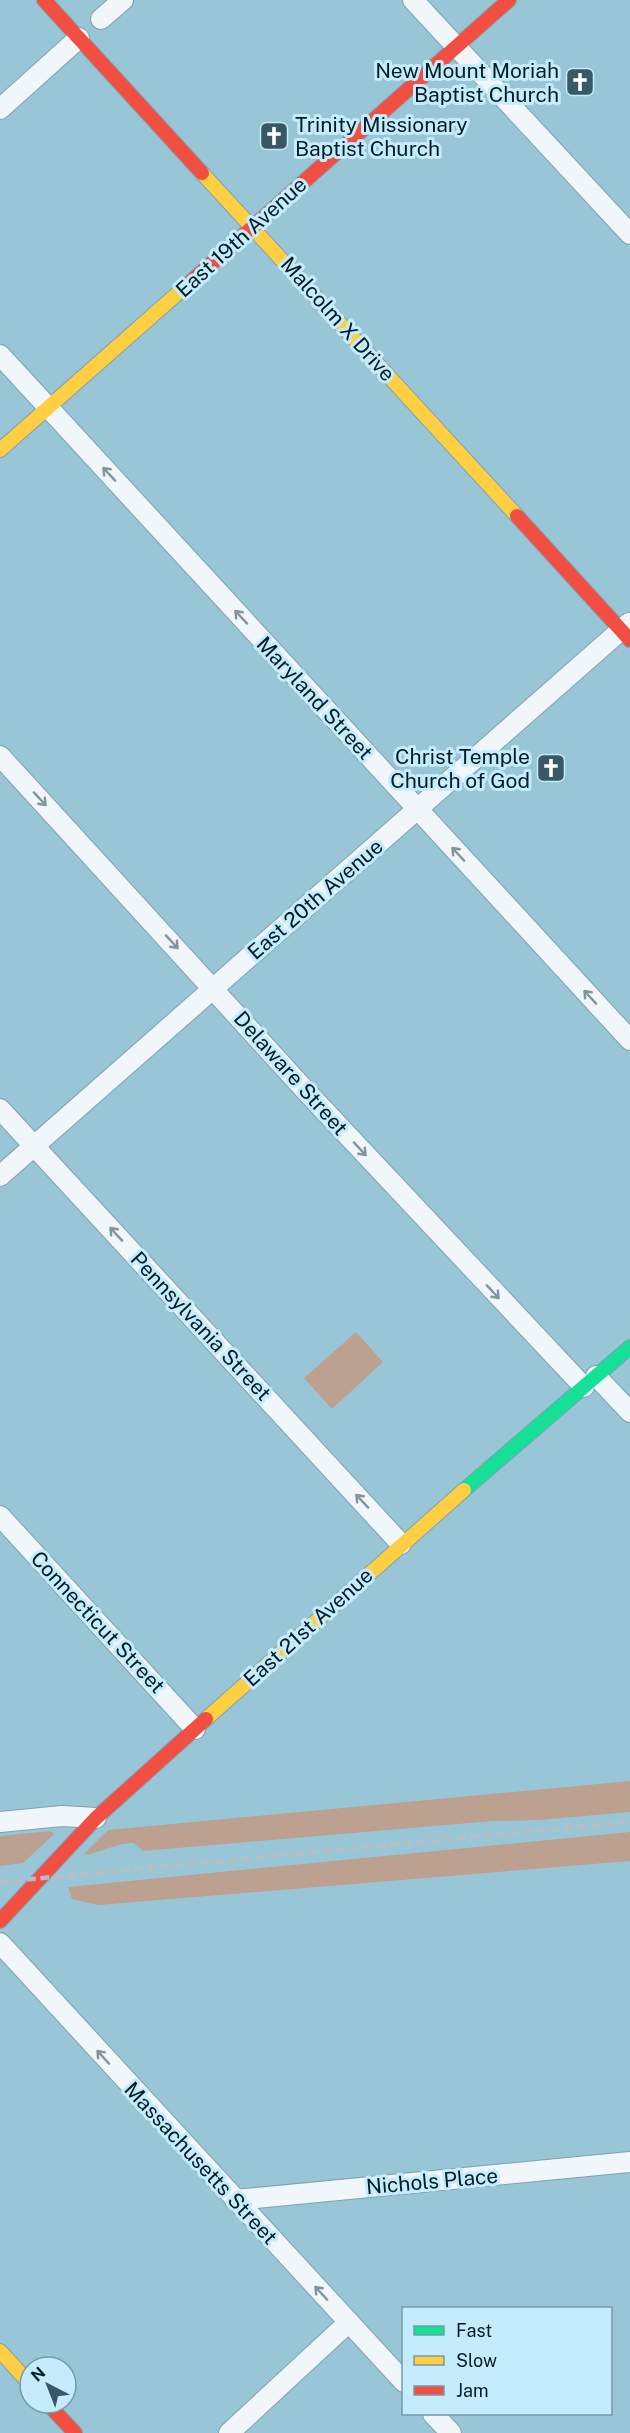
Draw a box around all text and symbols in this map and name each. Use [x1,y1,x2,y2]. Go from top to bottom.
place label: New Mount Moriah Baptist Church [375,58,559,107]
church icon: New Mount Moriah Baptist Church [564,66,596,98]
place label: Trinity Missionary Baptist Church [295,112,468,161]
church icon: Trinity Missionary Baptist Church [258,120,290,152]
street label: East 19th Avenue [170,172,312,302]
street label: Malcolm X Drive [276,252,400,386]
one-way arrow [102,467,116,482]
one-way arrow [234,610,248,625]
street label: Maryland Street [252,631,378,765]
place label: Christ Temple Church of God [390,744,530,793]
church icon: Christ Temple Church of God [535,752,567,784]
one-way arrow [33,792,47,807]
street label: East 20th Avenue [242,833,388,965]
one-way arrow [451,846,466,861]
one-way arrow [165,935,179,950]
one-way arrow [584,990,598,1005]
street label: Delaware Street [229,1006,353,1140]
one-way arrow [353,1141,367,1156]
one-way arrow [109,1227,123,1242]
street label: Pennsylvania Street [126,1246,276,1406]
one-way arrow [485,1284,500,1299]
one-way arrow [355,1494,369,1509]
street label: Connecticut Street [26,1546,170,1698]
street label: East 21st Avenue [238,1563,378,1691]
one-way arrow [96,2049,110,2064]
street label: Massachusetts Street [119,2077,283,2249]
street label: Nichols Place [365,2163,499,2199]
one-way arrow [314,2285,328,2300]
legend [402,2307,612,2415]
text: Fast [456,2320,492,2341]
text: Slow [456,2350,497,2371]
north arrow [18,2355,78,2415]
text: N [27,2363,49,2385]
text: Jam [456,2380,489,2401]

